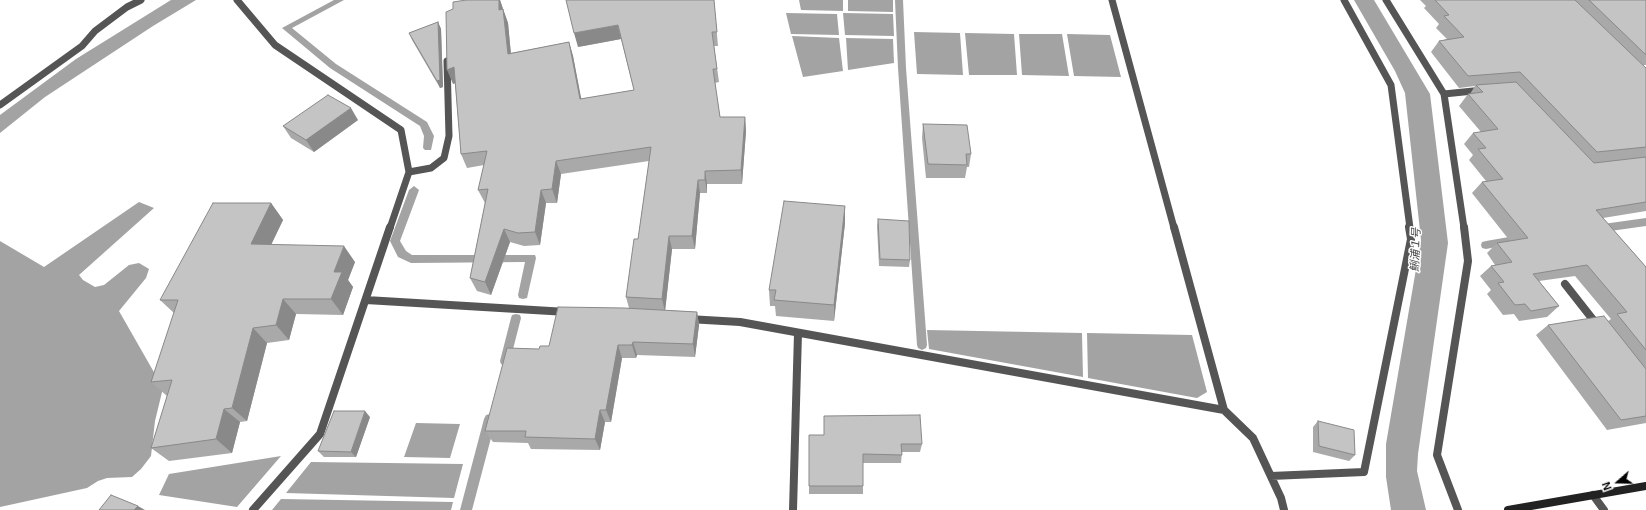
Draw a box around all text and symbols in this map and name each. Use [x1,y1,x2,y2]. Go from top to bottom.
water label: 鯏浦１号 [1409,228,1423,272]
north arrow [1598,462,1638,502]
text: N [1600,480,1614,492]

